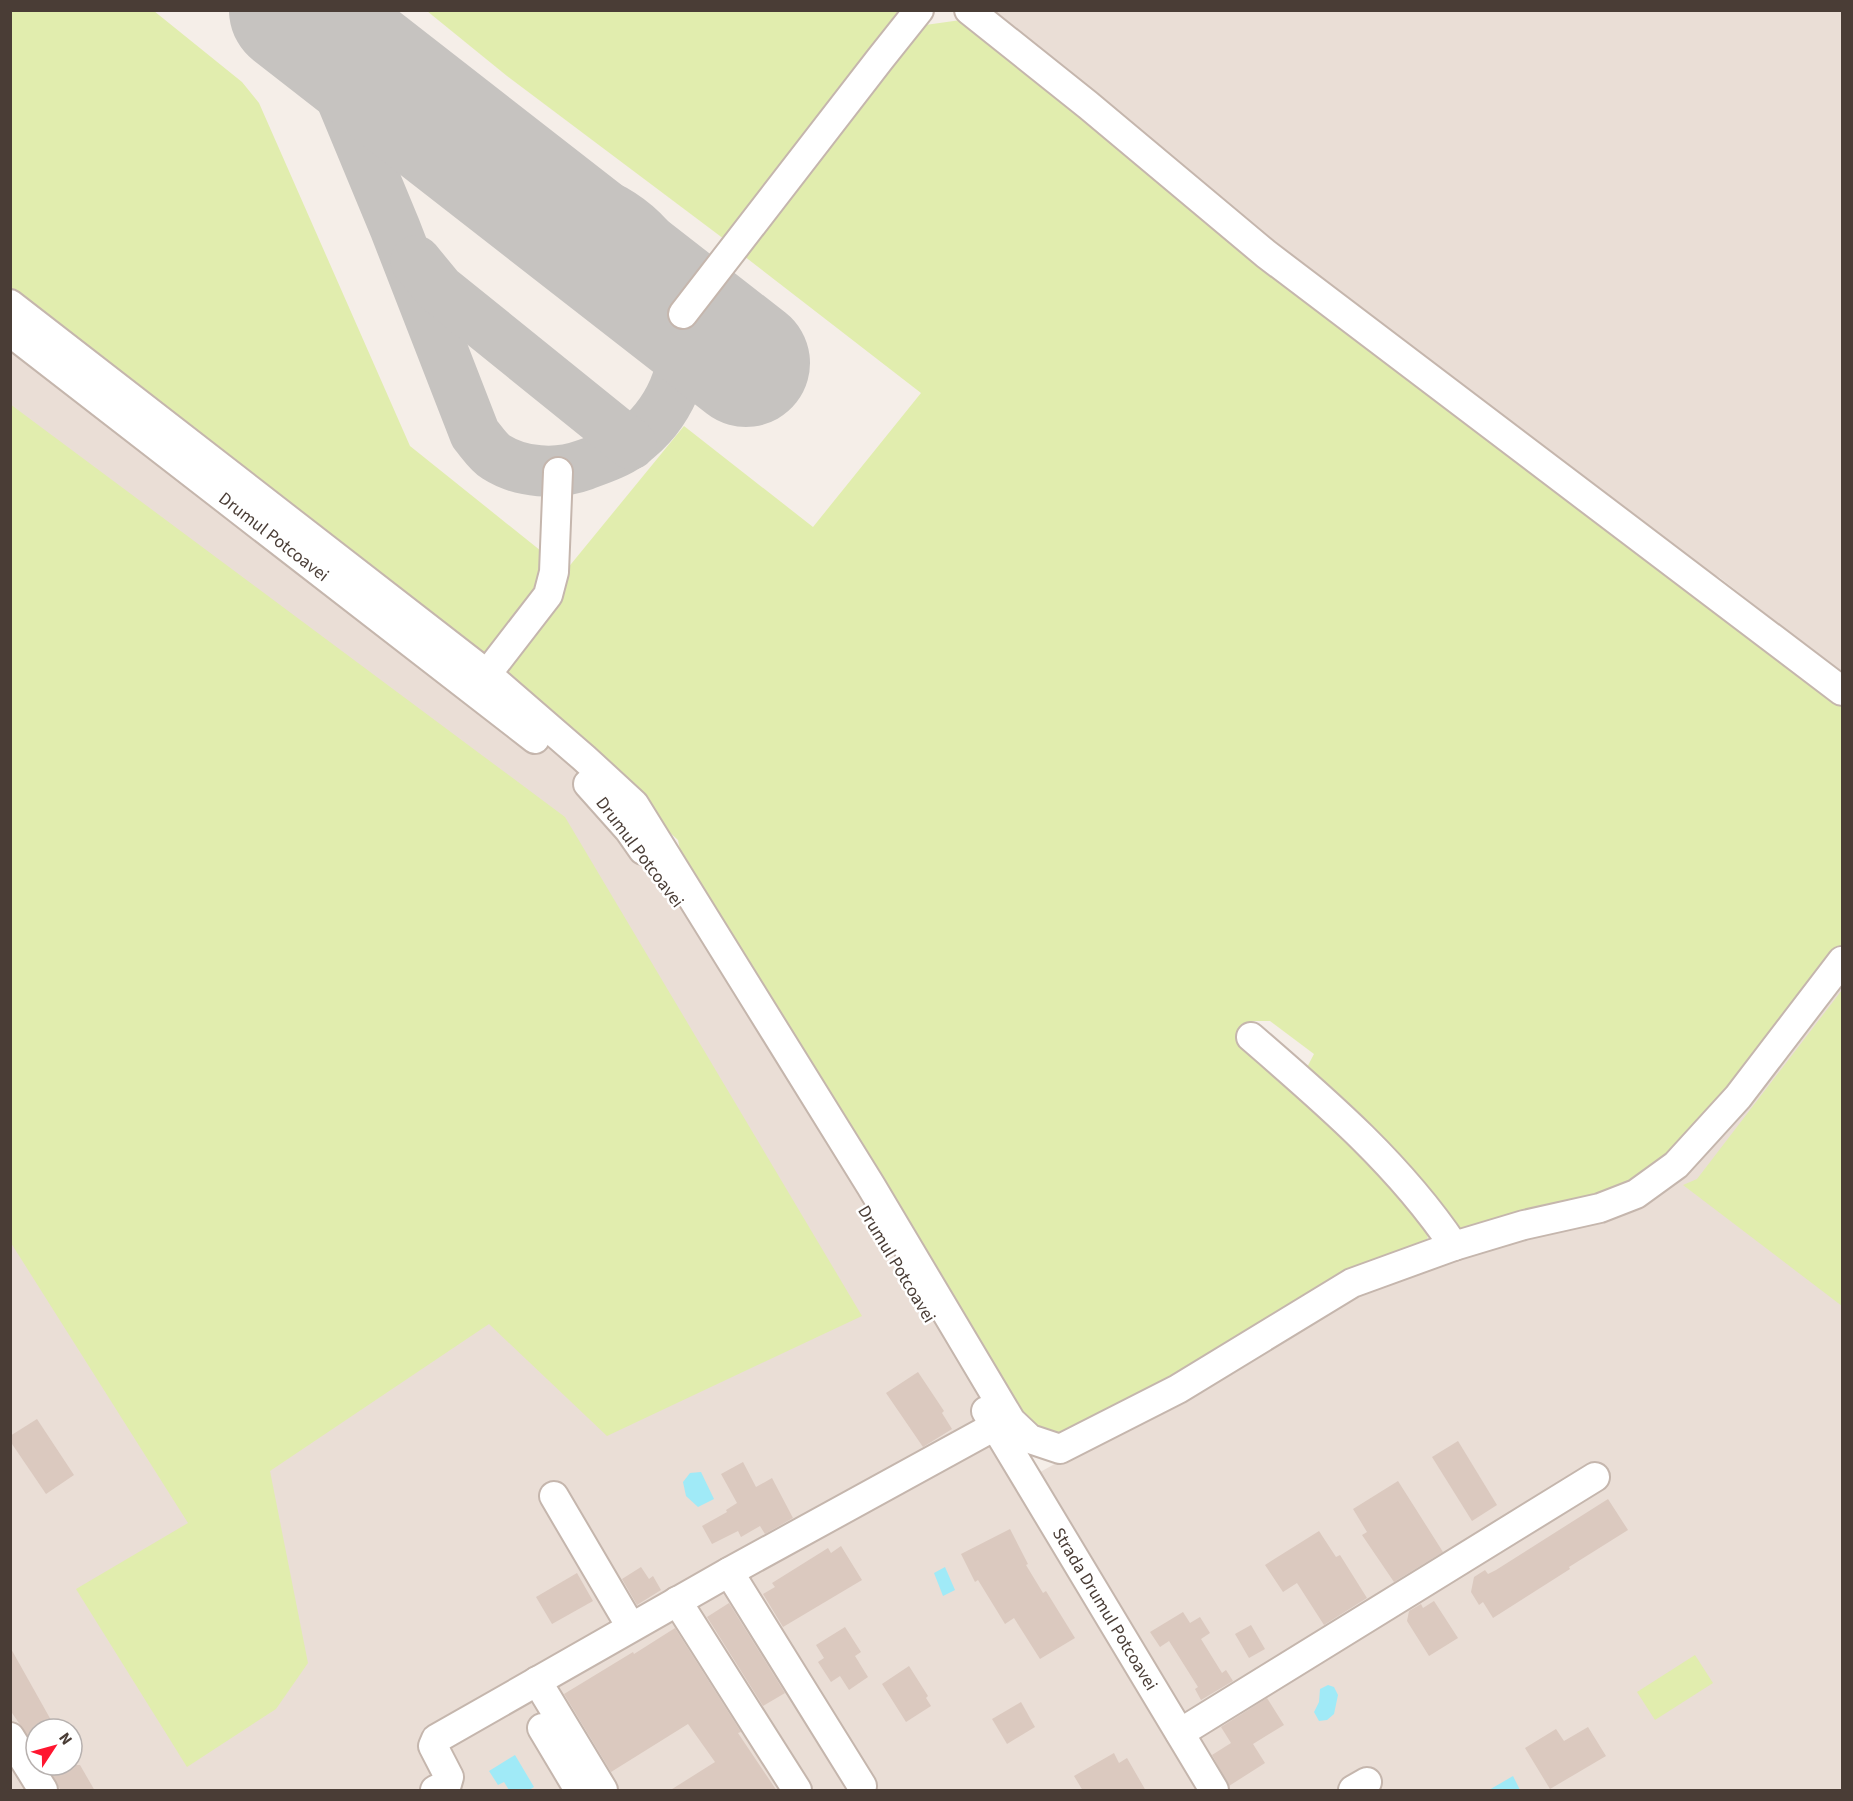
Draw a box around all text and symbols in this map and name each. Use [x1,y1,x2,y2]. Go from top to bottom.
street label: Drumul Potcoavei [213,486,334,588]
street label: Drumul Potcoavei [590,792,690,913]
street label: Drumul Potcoavei [852,1201,942,1328]
street label: Strada Drumul Potcoavei [1046,1523,1163,1695]
north arrow [24,1717,84,1777]
text: N [53,1728,77,1750]

